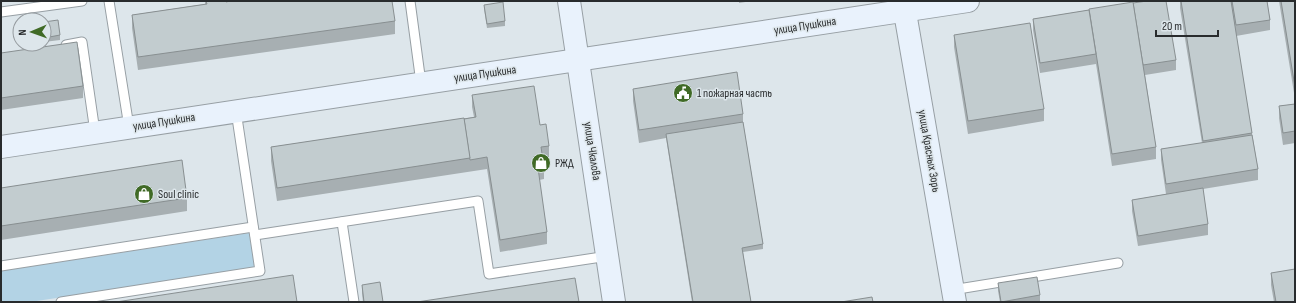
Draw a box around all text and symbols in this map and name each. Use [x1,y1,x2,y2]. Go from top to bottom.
north arrow [12,12,52,52]
scale bar [1156,12,1218,38]
street label: улица Пушкина [773,14,838,38]
text: 20 m [1162,19,1182,34]
text: N [16,29,29,35]
street label: улица Пушкина [453,62,518,86]
public building icon: 1 пожарная часть [672,82,694,104]
place label: 1 пожарная часть [697,86,772,101]
street label: улица Красных Зорь [914,109,944,194]
street label: улица Пушкина [132,110,197,134]
street label: улица Чкалова [580,121,604,182]
shop icon: РЖД [530,152,552,174]
place label: РЖД [555,156,574,171]
shop icon: Soul clinic [133,183,155,205]
place label: Soul clinic [158,187,199,202]

